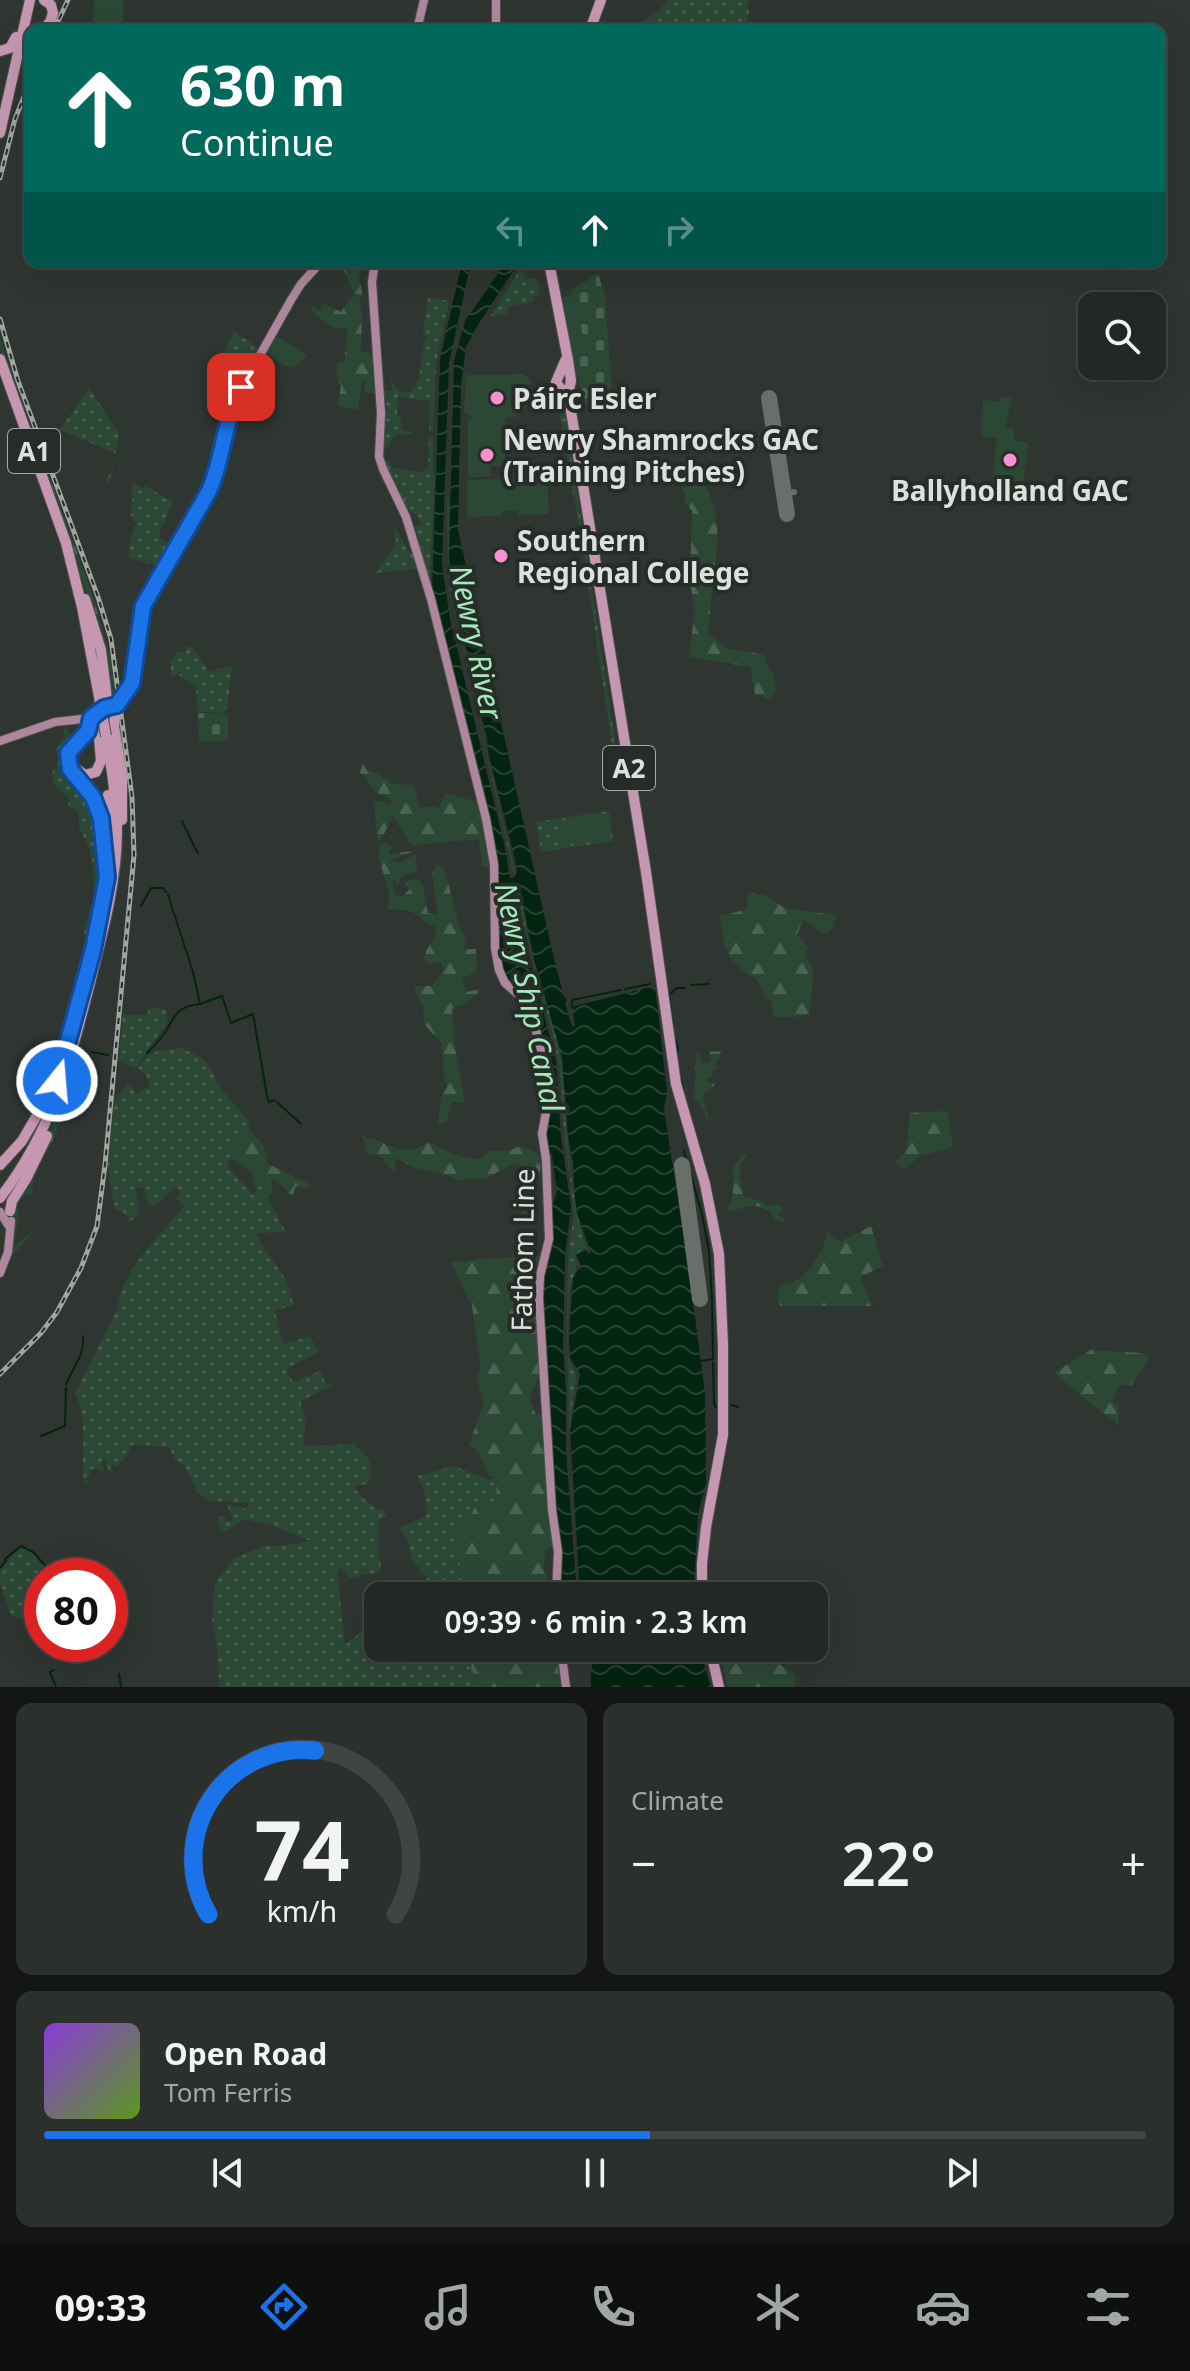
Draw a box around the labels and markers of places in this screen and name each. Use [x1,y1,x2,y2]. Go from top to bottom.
pin [207,353,275,421]
place label: Páirc Esler [513,379,657,417]
marker: Páirc Esler [488,389,506,407]
place label: Newry Shamrocks GAC (Training Pitches) [503,420,819,490]
marker: Newry Shamrocks GAC (Training Pitches) [478,446,496,464]
marker: Ballyholland GAC [1001,451,1019,469]
place label: Ballyholland GAC [891,471,1129,509]
place label: Southern Regional College [517,521,750,591]
marker: Southern Regional College [492,547,510,565]

